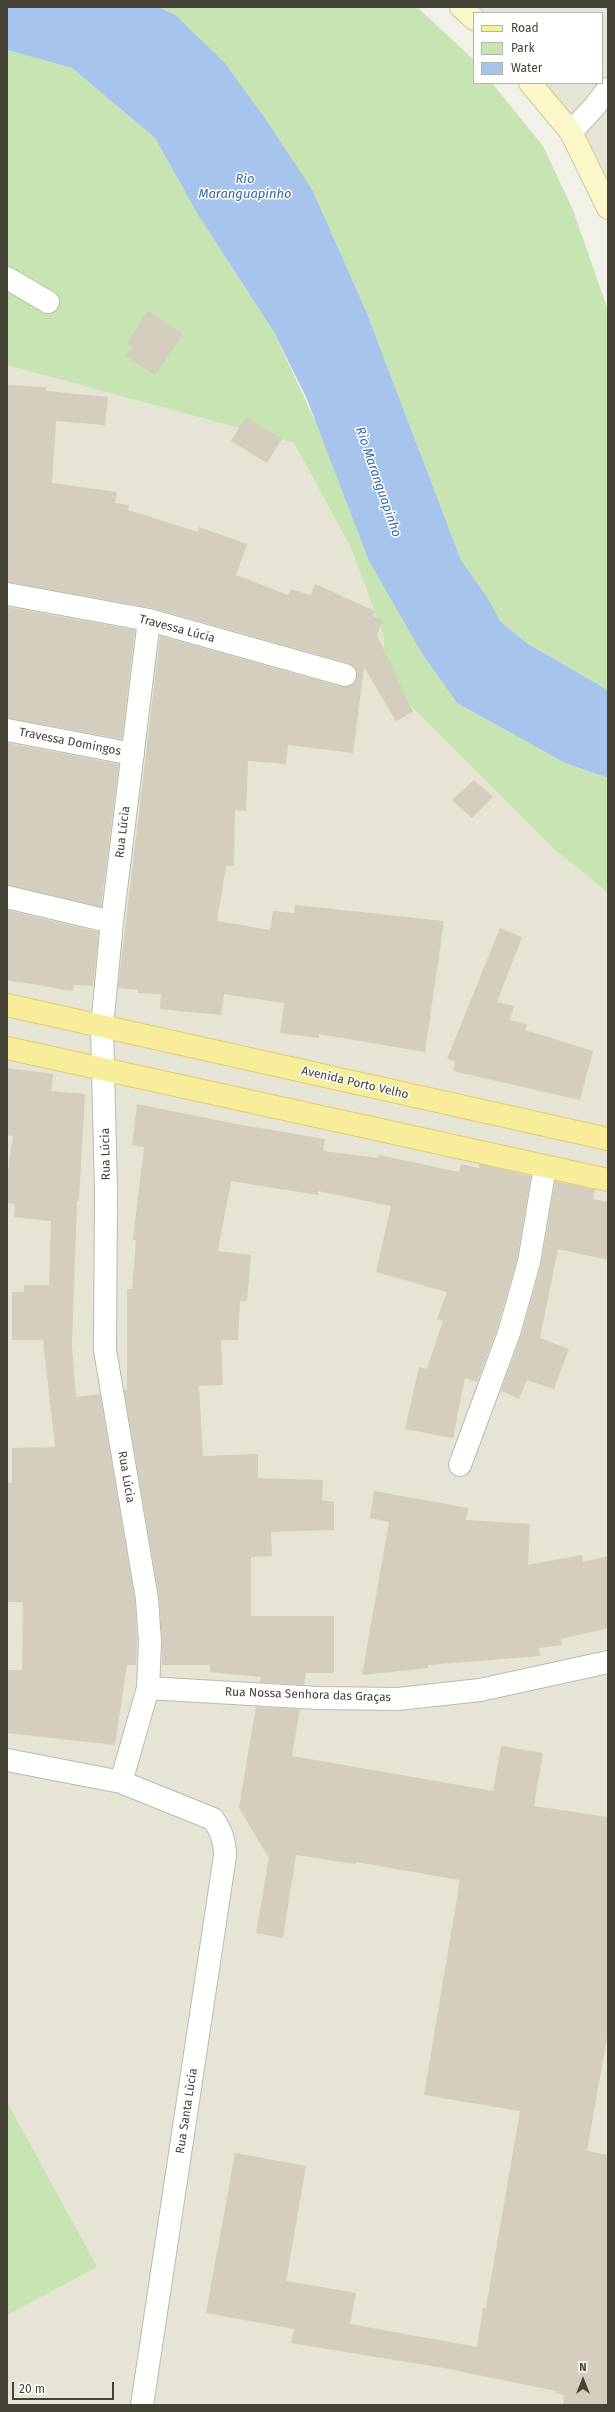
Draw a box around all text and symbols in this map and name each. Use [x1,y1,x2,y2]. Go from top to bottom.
legend [473,12,603,84]
text: Road [511,21,539,35]
text: Park [511,41,535,55]
text: Water [511,61,542,75]
water label: Rio Maranguapinho [198,171,292,202]
water label: Rio Maranguapinho [352,425,404,539]
street label: Travessa Lúcia [138,612,216,646]
street label: Travessa Domingos [18,725,122,759]
street label: Rua Lúcia [113,805,133,859]
street label: Avenida Porto Velho [300,1064,410,1102]
street label: Rua Lúcia [98,1128,114,1180]
street label: Rua Lúcia [114,1450,138,1504]
street label: Rua Nossa Senhora das Graças [225,1685,391,1705]
street label: Rua Santa Lùcia [173,2067,201,2155]
north arrow [563,2360,603,2400]
text: N [579,2361,587,2374]
scale bar [14,2374,116,2400]
text: 20 m [19,2382,45,2396]

